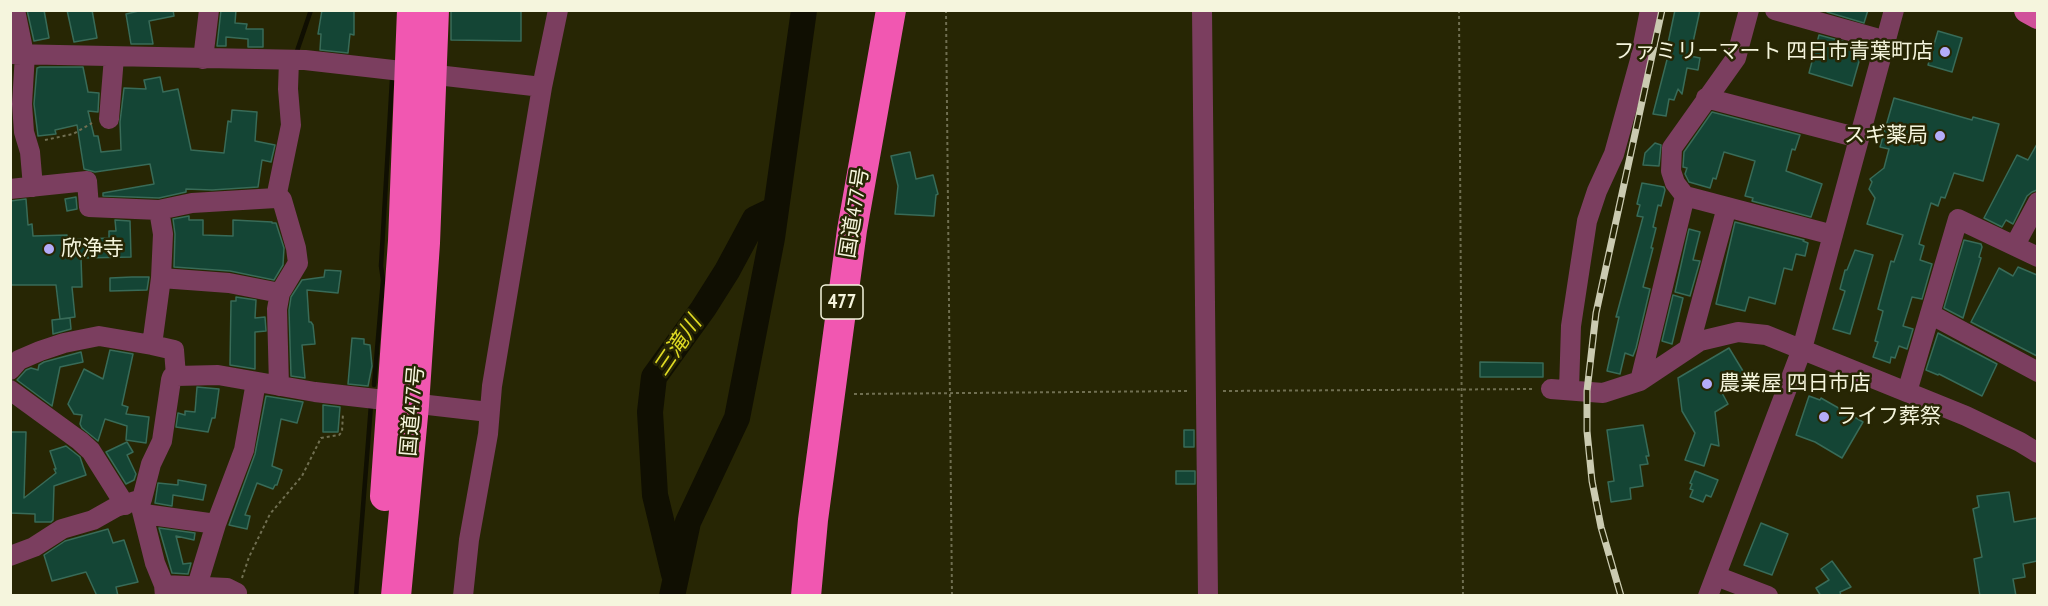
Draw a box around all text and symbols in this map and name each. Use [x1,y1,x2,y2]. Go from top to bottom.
place label: ファミリーマート 四日市青葉町店 [1614,39,1933,65]
marker: ファミリーマート 四日市青葉町店 [1938,45,1952,59]
place label: スギ薬局 [1844,123,1928,149]
marker: スギ薬局 [1933,129,1947,143]
street label: 国道477号 [835,166,875,260]
place label: 欣浄寺 [61,236,124,262]
marker: 欣浄寺 [42,242,56,256]
road number: 477 [821,285,863,319]
water label: 三滝川 [649,311,707,381]
street label: 国道477号 [396,364,430,458]
place label: 農業屋 四日市店 [1719,371,1870,397]
marker: 農業屋 四日市店 [1700,377,1714,391]
place label: ライフ葬祭 [1836,404,1941,430]
marker: ライフ葬祭 [1817,410,1831,424]

